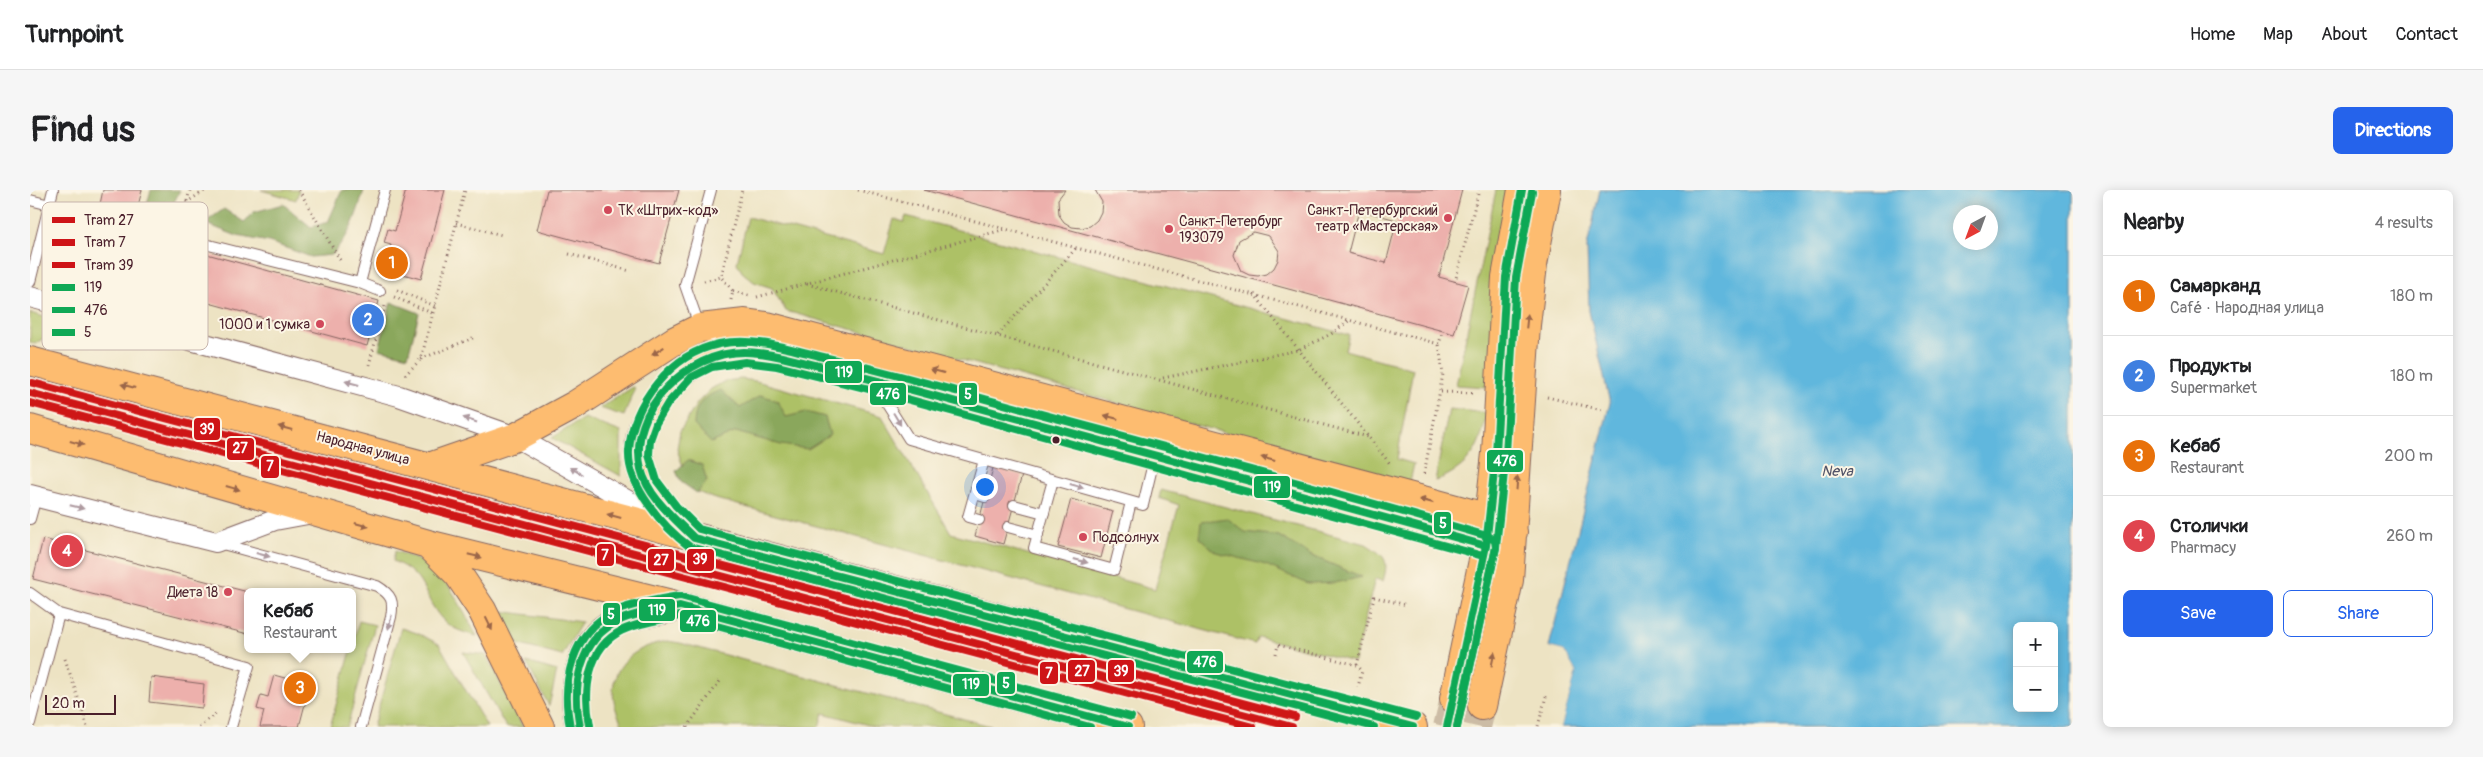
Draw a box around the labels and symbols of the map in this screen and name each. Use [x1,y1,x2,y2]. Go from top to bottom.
legend [42,202,208,350]
place label: ТК «Штрих-код» [618,202,718,219]
place label: Санкт-Петербургский театр «Мастерская» [1307,202,1438,235]
marker: ТК «Штрих-код» [602,204,614,216]
north arrow [1953,205,1998,250]
text: Tram 27 [84,212,134,229]
marker: Санкт-Петербургский театр «Мастерская» [1442,212,1454,224]
place label: Санкт-Петербург 193079 [1179,213,1283,246]
marker: Санкт-Петербург 193079 [1163,223,1175,235]
text: Tram 7 [84,234,126,251]
pin: 1 [376,244,408,282]
text: Tram 39 [84,257,133,274]
text: 119 [84,279,102,296]
pin: 2 [352,301,384,339]
text: 476 [84,302,108,319]
one-way arrow [1523,313,1531,329]
place label: 1000 и 1 сумка [219,316,310,333]
marker: 1000 и 1 сумка [314,318,326,330]
text: 5 [84,324,92,341]
one-way arrow [651,347,664,356]
line badge: 119 [824,360,863,384]
text: 119 [835,364,853,381]
one-way arrow [930,367,945,375]
one-way arrow [344,379,359,387]
one-way arrow [121,382,136,390]
line badge: 476 [869,382,907,406]
line badge: 5 [958,382,978,406]
text: 476 [876,386,900,403]
text: 5 [964,386,972,403]
one-way arrow [893,412,902,425]
one-way arrow [1104,413,1119,421]
one-way arrow [462,416,477,424]
line badge: 39 [193,417,221,441]
text: 39 [199,421,215,438]
one-way arrow [278,424,293,432]
street label: Народная улица [314,427,412,469]
unlabelled marker [1051,435,1061,445]
line badge: 27 [226,437,255,461]
one-way arrow [69,439,84,447]
text: 27 [232,440,248,457]
line badge: 476 [1486,449,1524,473]
text: 476 [1493,453,1517,470]
line badge: 7 [260,455,280,479]
one-way arrow [1261,455,1276,463]
text: 7 [266,458,274,475]
water label: Neva [1821,462,1854,481]
one-way arrow [569,467,583,475]
your location [972,474,998,500]
line badge: 119 [1253,475,1291,499]
one-way arrow [1513,475,1521,491]
text: 119 [1263,479,1281,496]
one-way arrow [1069,483,1084,491]
one-way arrow [225,485,240,493]
one-way arrow [1418,496,1433,504]
one-way arrow [70,504,85,512]
line badge: 5 [1433,511,1452,535]
one-way arrow [606,512,621,520]
text: 5 [1439,515,1447,532]
one-way arrow [355,521,370,529]
place label: Подсолнух [1093,529,1159,546]
marker: Подсолнух [1077,531,1089,543]
pin: 4 [51,532,83,570]
line badge: 7 [596,543,615,567]
text: 7 [601,547,609,564]
line badge: 27 [647,548,675,572]
line badge: 39 [686,548,715,572]
one-way arrow [255,551,270,559]
text: 39 [692,551,708,568]
one-way arrow [468,552,483,560]
text: 27 [653,552,669,569]
one-way arrow [1074,557,1089,565]
place label: Диета 18 [166,584,218,601]
marker: Диета 18 [222,586,234,598]
line badge: 119 [638,598,676,622]
line badge: 5 [602,602,621,626]
text: 119 [648,602,666,619]
text: 5 [607,606,615,623]
line badge: 476 [679,609,717,633]
text: 476 [686,613,710,630]
one-way arrow [386,614,394,629]
one-way arrow [485,617,493,631]
line badge: 476 [1186,650,1224,674]
one-way arrow [1489,651,1497,666]
text: 476 [1193,654,1217,671]
line badge: 27 [1067,659,1096,683]
line badge: 39 [1107,659,1135,683]
line badge: 7 [1039,661,1059,685]
text: 27 [1074,663,1090,680]
text: 39 [1113,663,1129,680]
text: 7 [1045,665,1053,682]
pin: 3 [284,669,316,707]
line badge: 5 [996,671,1016,695]
line badge: 119 [952,673,990,697]
text: 5 [1002,675,1010,692]
text: 119 [962,676,980,693]
scale bar [45,692,116,715]

